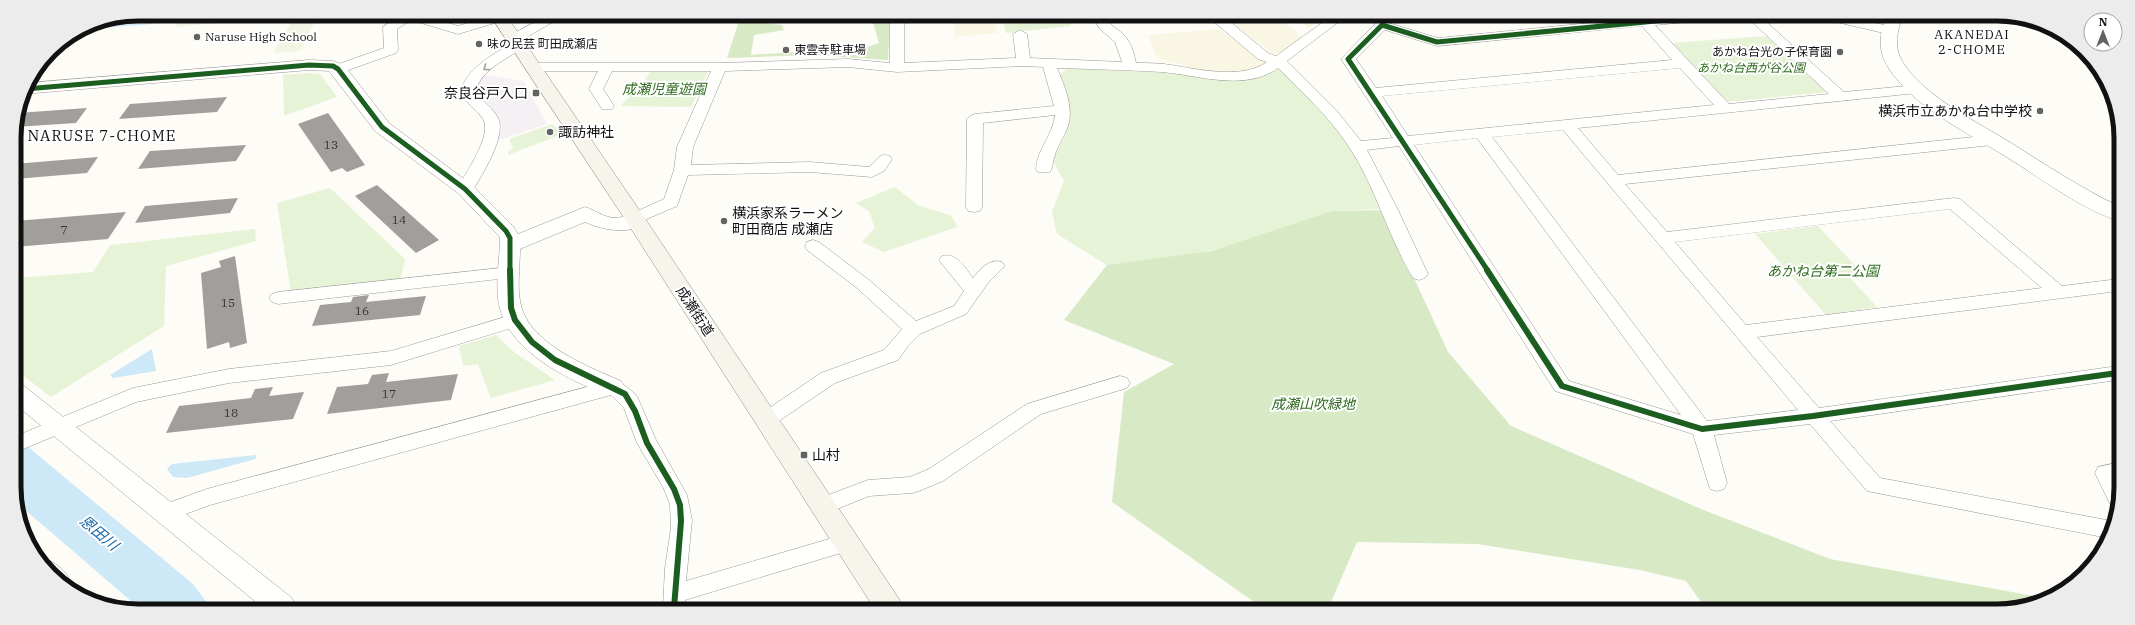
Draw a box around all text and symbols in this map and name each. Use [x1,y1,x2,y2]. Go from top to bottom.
north arrow [2083,12,2123,52]
text: N [2099,15,2108,29]
district label: AKANEDAI 2-CHOME [1934,26,2010,58]
place label: Naruse High School [205,29,317,44]
marker: Naruse High School [192,32,202,42]
place label: 味の民芸 町田成瀬店 [487,36,598,51]
marker: 味の民芸 町田成瀬店 [474,39,484,49]
place label: 東雲寺駐車場 [794,42,866,57]
place label: あかね台光の子保育園 [1712,44,1832,59]
marker: 東雲寺駐車場 [781,45,791,55]
marker: あかね台光の子保育園 [1835,47,1845,57]
park label: あかね台西が谷公園 [1697,60,1807,75]
one-way arrow [484,63,491,70]
park label: 成瀬児童遊園 [622,80,708,98]
place label: 奈良谷戸入口 [444,84,528,102]
marker: 奈良谷戸入口 [531,88,541,98]
place label: 横浜市立あかね台中学校 [1878,102,2032,120]
marker: 横浜市立あかね台中学校 [2035,106,2045,116]
place label: 諏訪神社 [558,123,614,141]
district label: NARUSE 7-CHOME [28,126,176,145]
marker: 諏訪神社 [545,127,555,137]
house number: 13 [324,137,338,152]
place label: 横浜家系ラーメン 町田商店 成瀬店 [732,204,843,238]
house number: 14 [392,212,406,227]
marker: 横浜家系ラーメン 町田商店 成瀬店 [719,216,729,226]
house number: 7 [60,222,68,237]
park label: あかね台第二公園 [1767,262,1881,280]
street label: 成瀬街道 [672,283,718,339]
house number: 15 [221,295,235,310]
house number: 16 [355,303,369,318]
house number: 17 [382,386,396,401]
park label: 成瀬山吹緑地 [1271,395,1357,413]
house number: 18 [224,405,238,420]
place label: 山村 [812,446,840,464]
marker: 山村 [799,450,809,460]
water label: 恩田川 [76,511,124,556]

